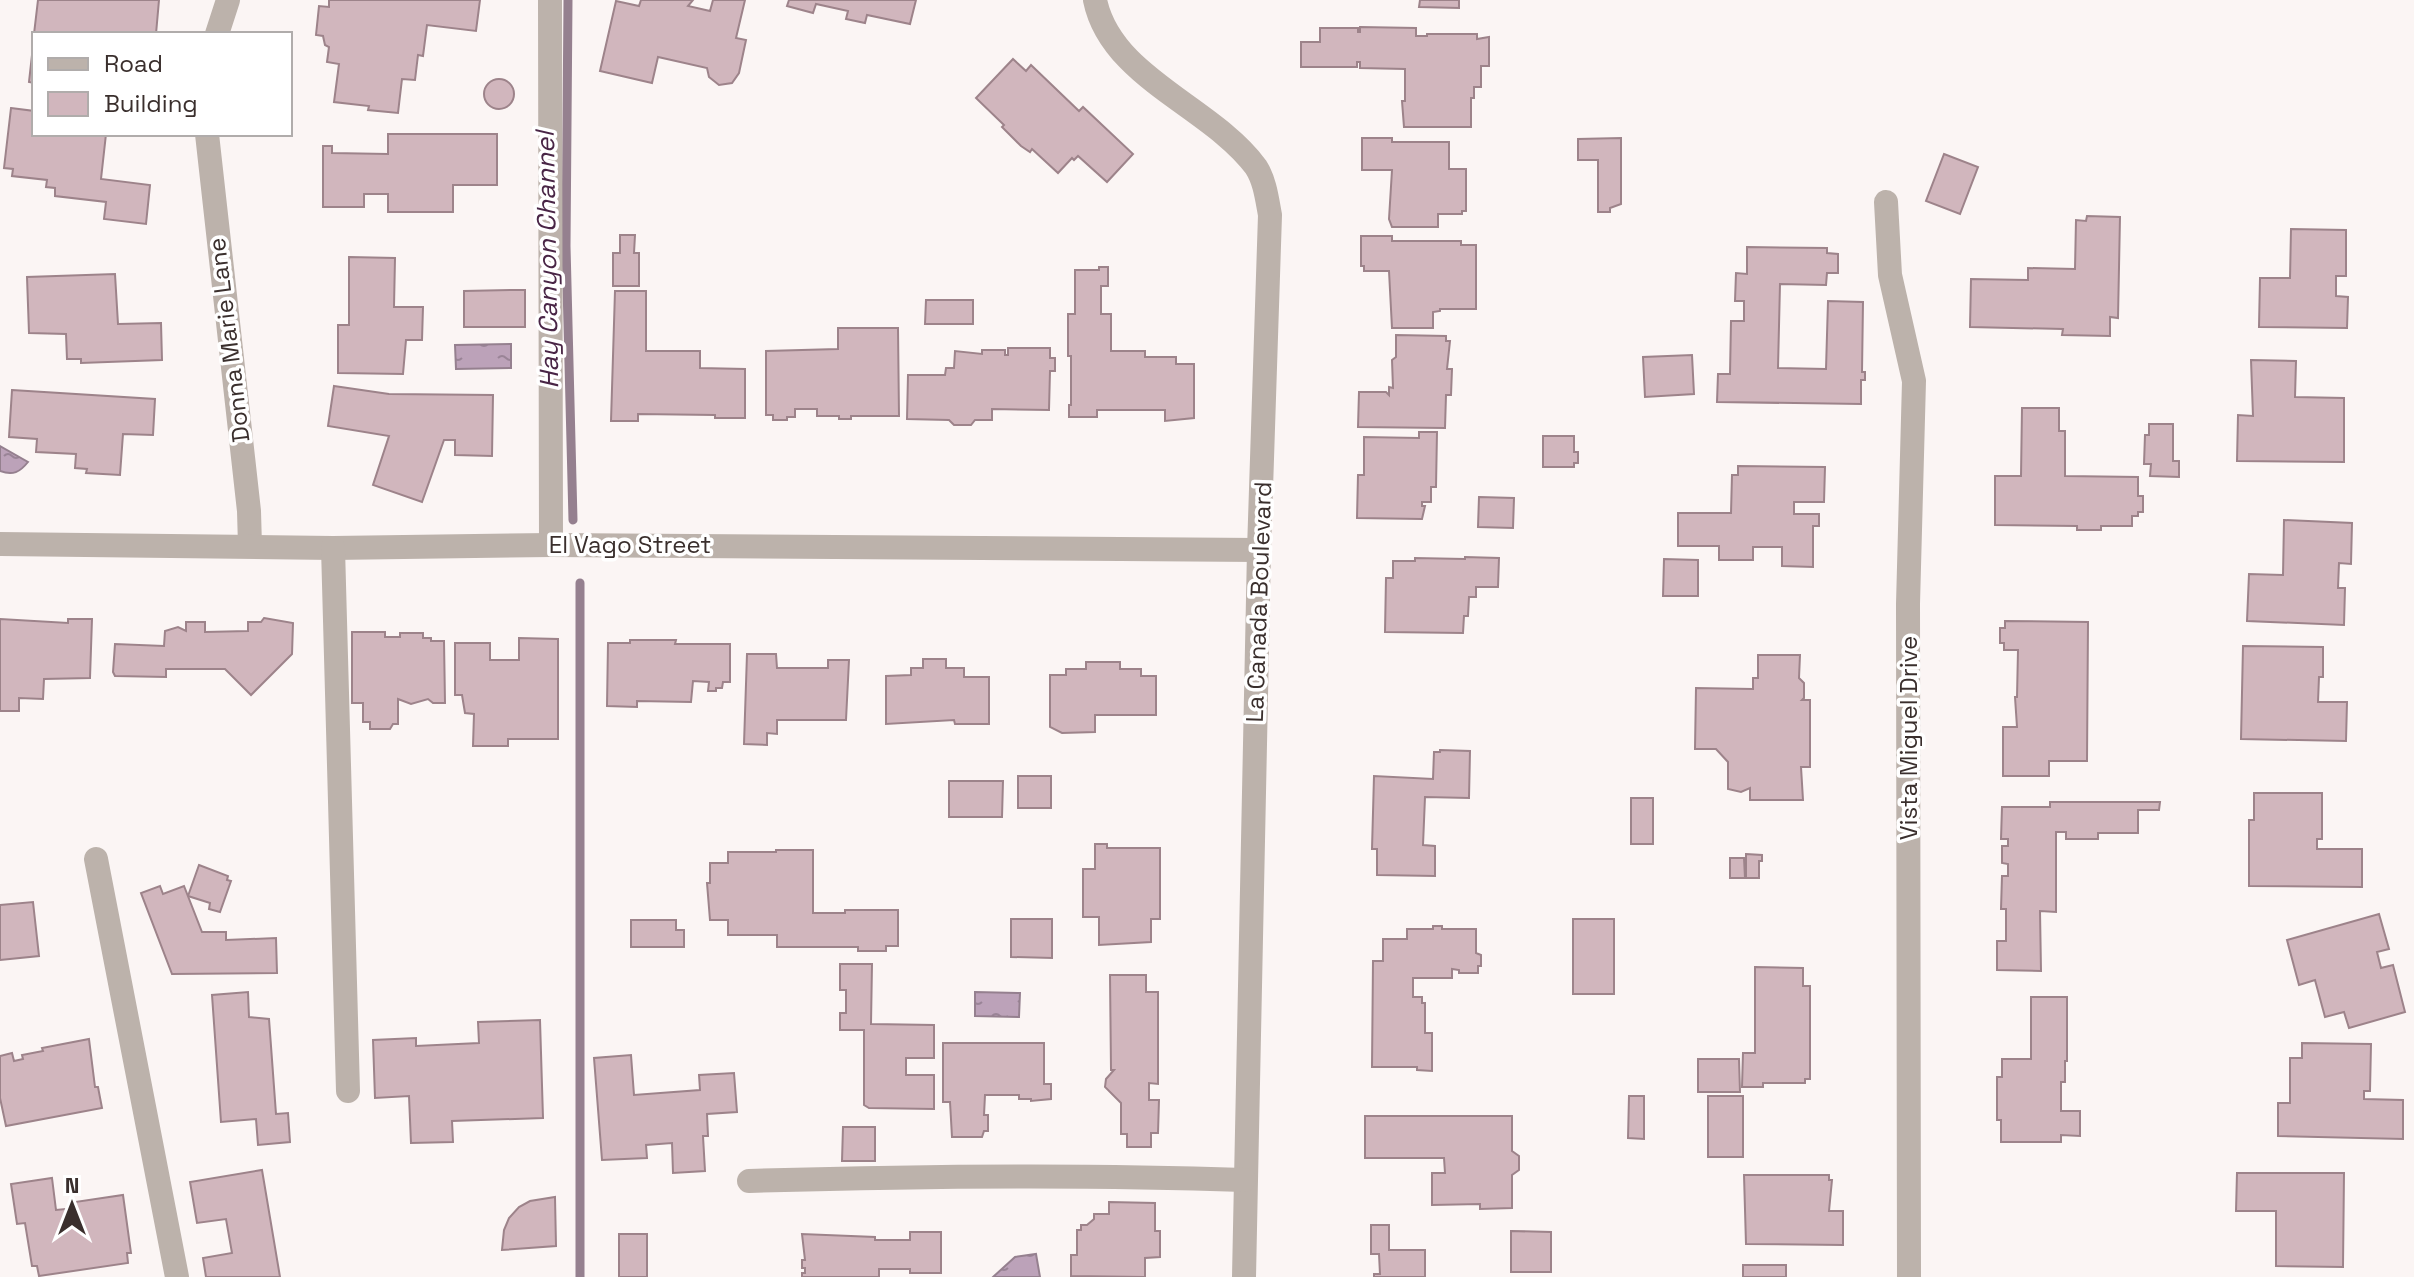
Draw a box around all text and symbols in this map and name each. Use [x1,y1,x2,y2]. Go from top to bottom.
legend [32,32,292,136]
text: Road [104,48,163,79]
text: Building [104,88,198,119]
water label: Hay Canyon Channel [528,128,566,389]
street label: Donna Marie Lane [201,236,256,444]
street label: La Canada Boulevard [1239,481,1278,723]
street label: El Vago Street [549,529,711,560]
street label: Vista Miguel Drive [1893,636,1924,840]
north arrow [32,1165,112,1245]
text: N [65,1171,79,1199]

